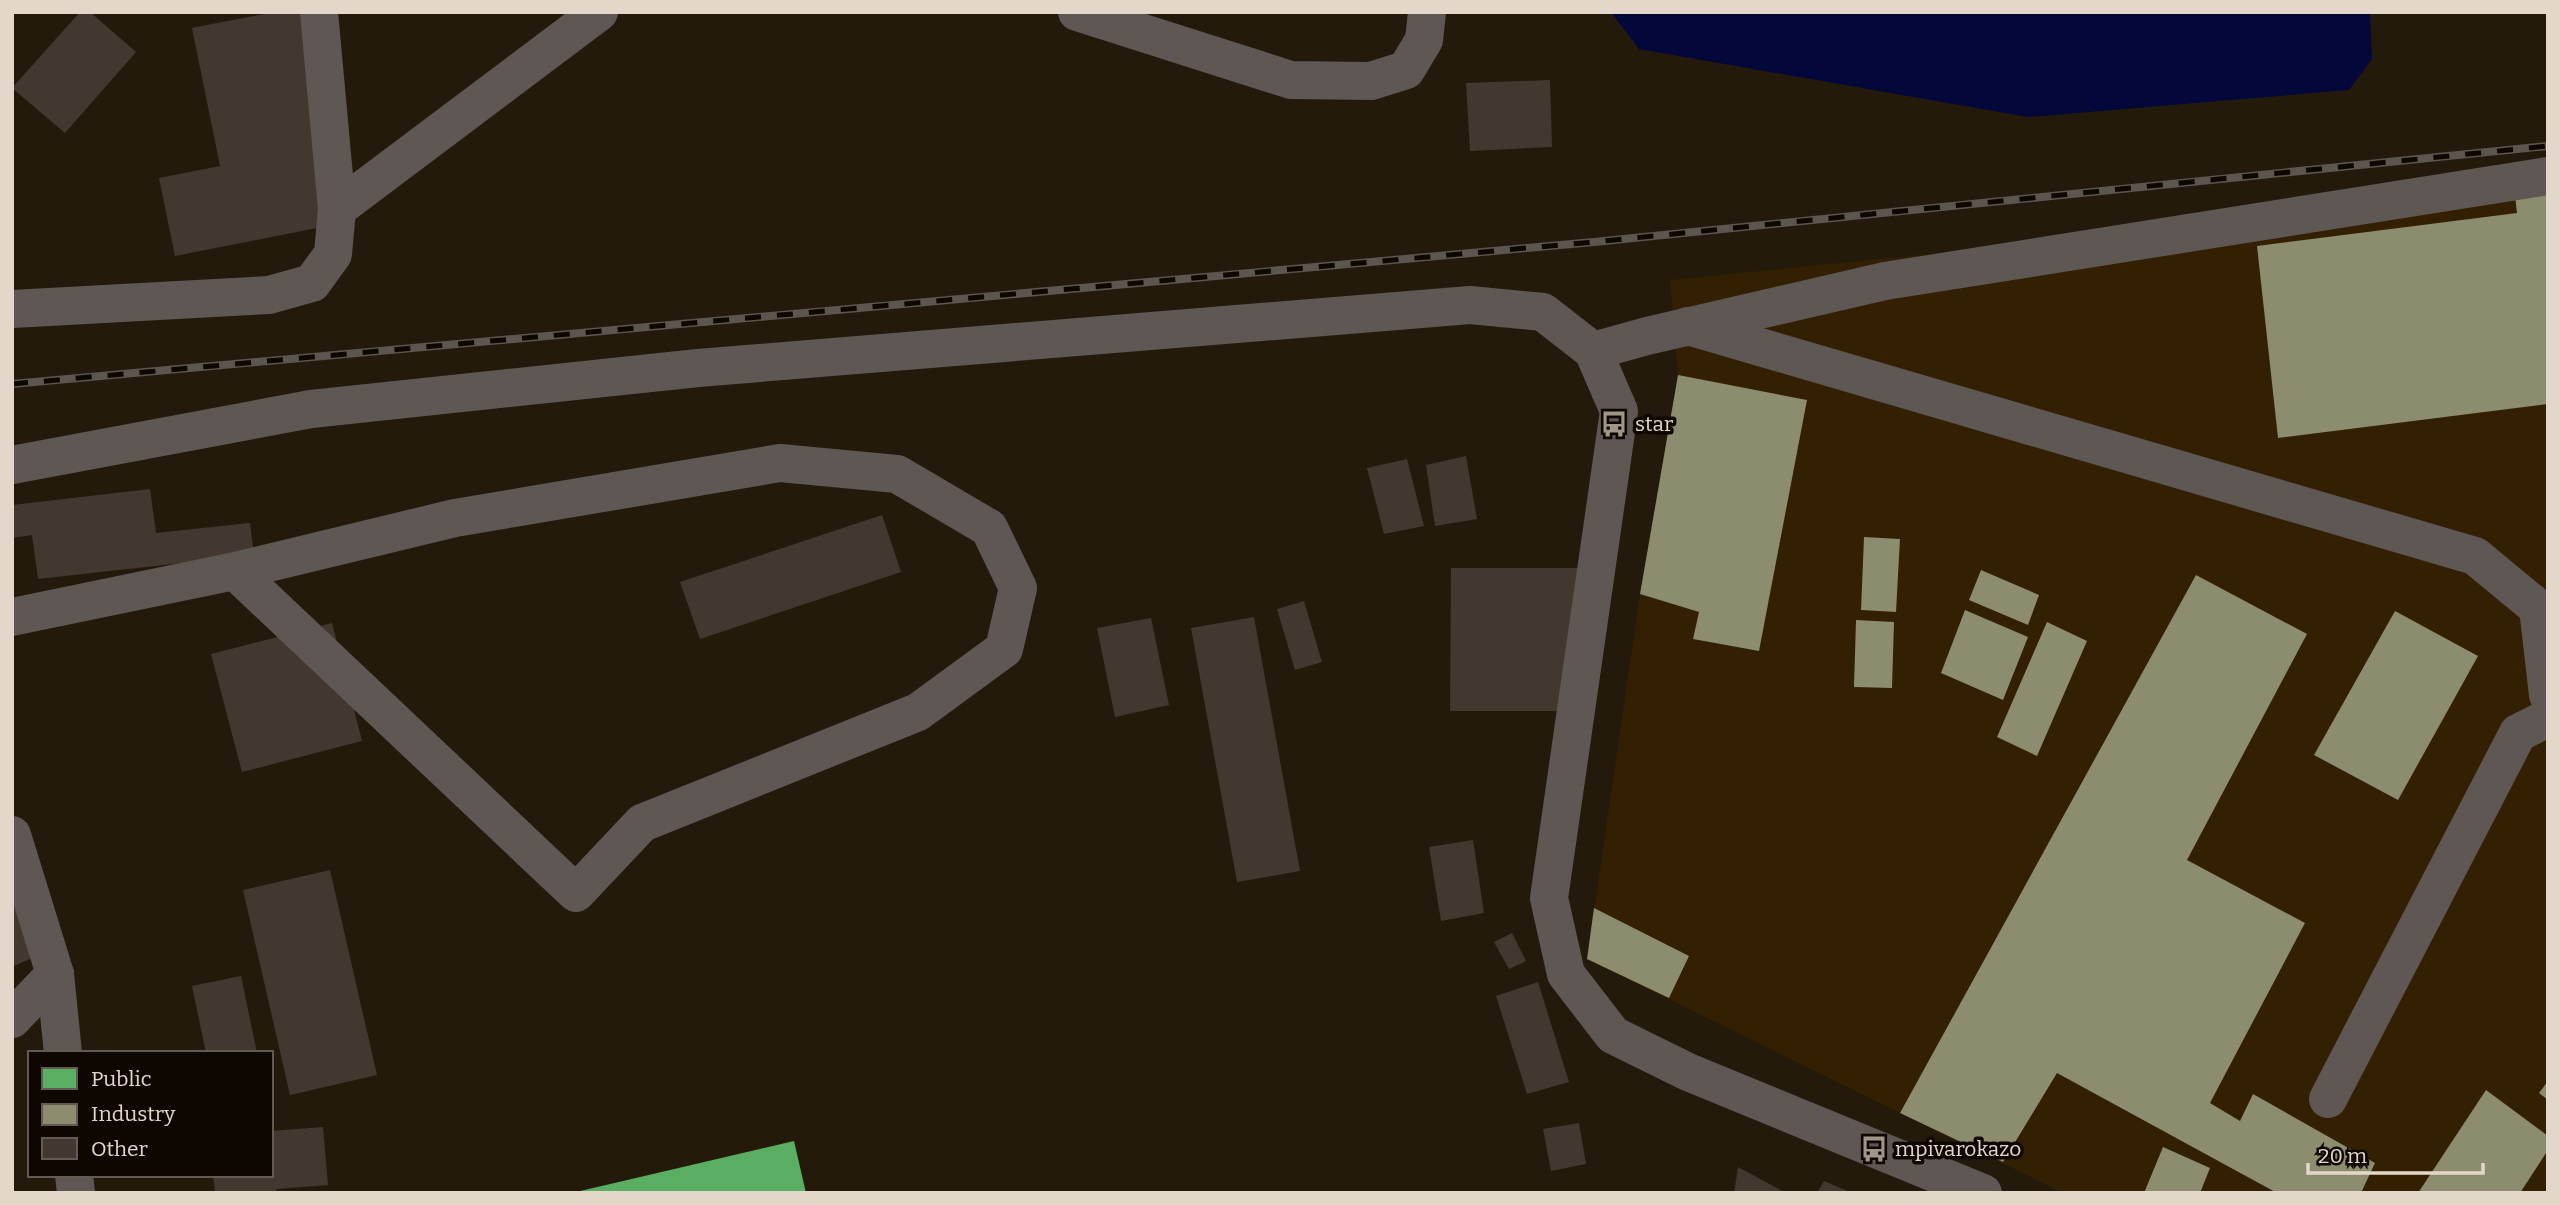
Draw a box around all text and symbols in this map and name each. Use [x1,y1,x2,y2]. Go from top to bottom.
bus stop icon: star [1599,409,1629,439]
place label: star [1635,411,1673,437]
legend [28,1051,273,1177]
text: Public [91,1066,152,1092]
text: Industry [91,1101,176,1127]
scale bar [2308,1132,2483,1176]
bus stop icon: mpivarokazo [1859,1134,1889,1164]
text: Other [91,1136,148,1162]
place label: mpivarokazo [1895,1136,2021,1162]
text: 20 m [2318,1143,2367,1169]

